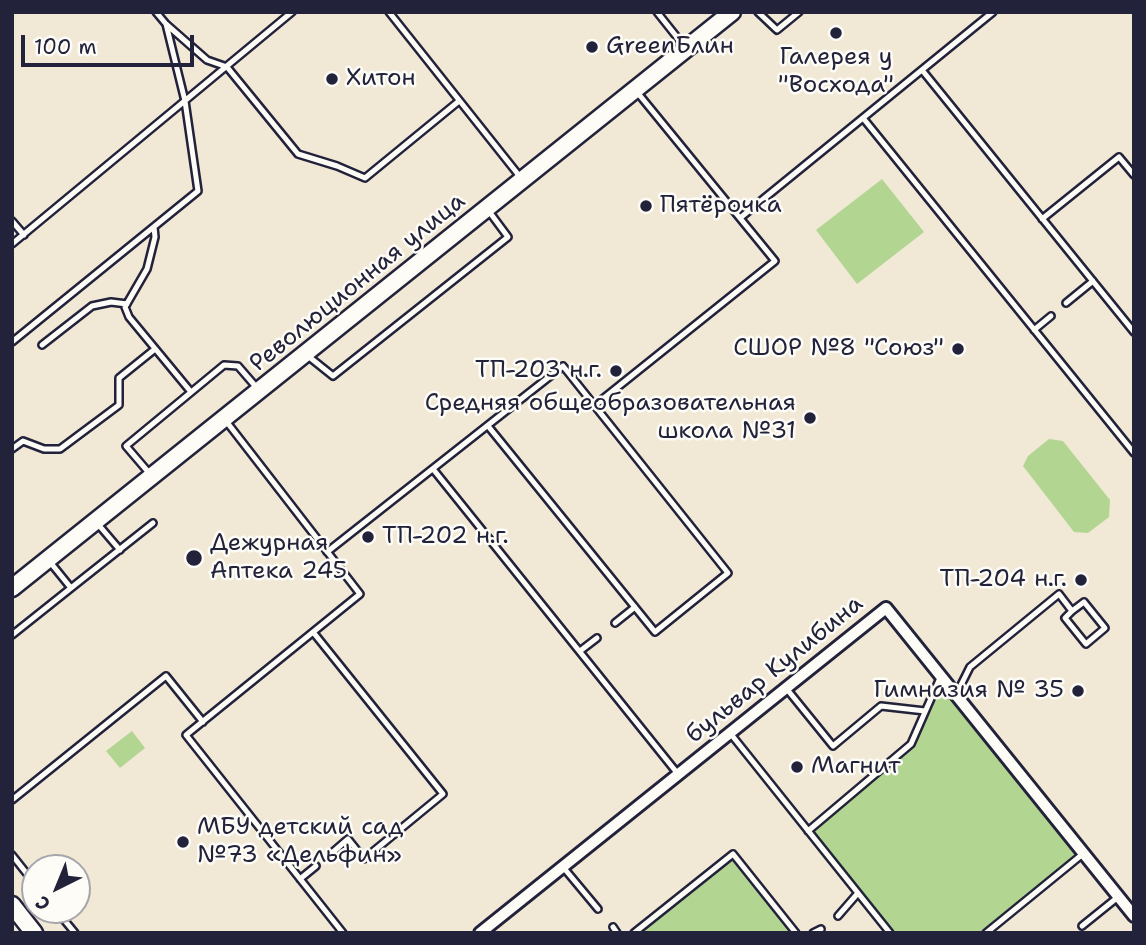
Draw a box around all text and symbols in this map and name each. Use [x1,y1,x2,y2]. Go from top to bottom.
scale bar [24,21,198,65]
marker: Галерея у "Восхода" [828,25,844,41]
text: 100 m [34,33,97,61]
place label: GreenБлин [606,33,734,61]
marker: GreenБлин [584,39,600,55]
place label: Галерея у "Восхода" [778,44,894,100]
place label: Хитон [346,65,416,93]
marker: Хитон [324,71,340,87]
street label: Революционная улица [245,187,471,379]
place label: Пятёрочка [660,192,782,220]
marker: Пятёрочка [638,198,654,214]
place label: СШОР №8 "Союз" [733,335,944,363]
marker: СШОР №8 "Союз" [950,341,966,357]
place label: ТП-203 н.г. [475,357,602,385]
marker: ТП-203 н.г. [608,363,624,379]
place label: Средняя общеобразовательная школа №31 [425,390,796,446]
marker: Средняя общеобразовательная школа №31 [802,410,818,426]
place label: ТП-202 н.г. [382,523,509,551]
marker: ТП-202 н.г. [360,529,376,545]
place label: Дежурная Аптека 245 [210,530,347,586]
marker: Дежурная Аптека 245 [184,548,204,568]
place label: ТП-204 н.г. [940,566,1067,594]
marker: ТП-204 н.г. [1073,572,1089,588]
street label: бульвар Кулибина [681,590,869,750]
place label: Гимназия № 35 [874,677,1064,705]
marker: Гимназия № 35 [1070,683,1086,699]
place label: Магнит [811,753,900,781]
marker: Магнит [789,759,805,775]
place label: МБУ детский сад №73 «Дельфин» [197,814,404,870]
marker: МБУ детский сад №73 «Дельфин» [175,834,191,850]
north arrow [21,854,91,924]
text: С [30,890,55,916]

